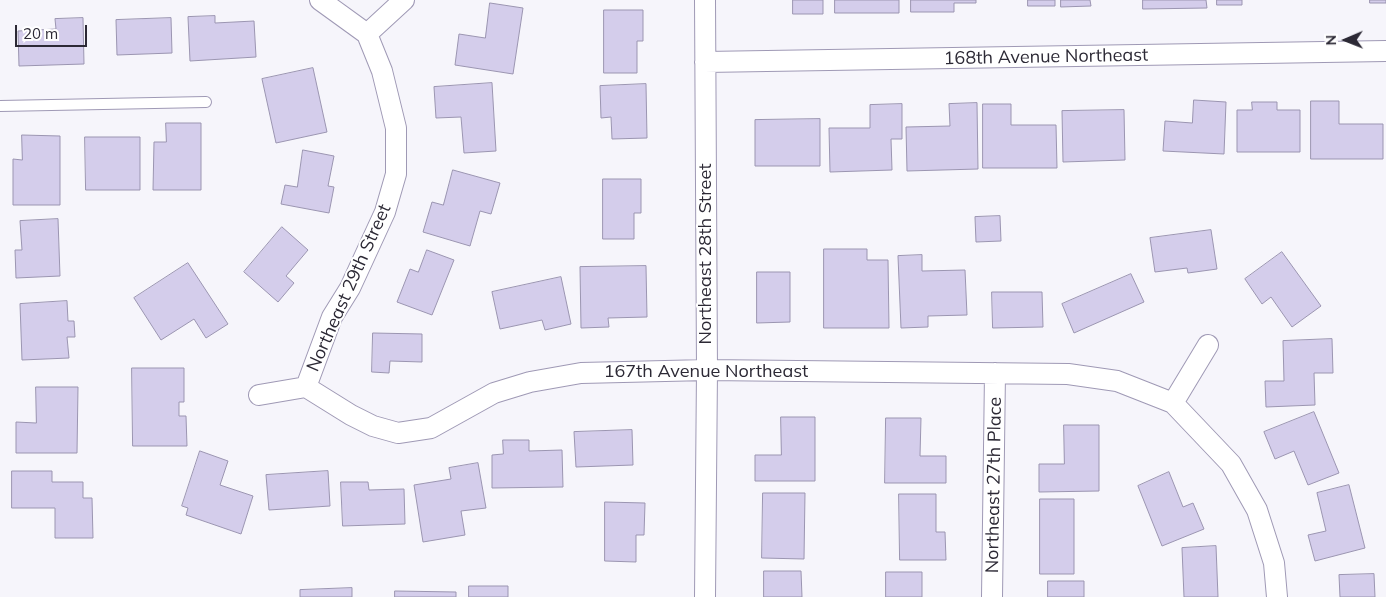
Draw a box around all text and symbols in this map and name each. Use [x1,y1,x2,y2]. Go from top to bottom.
scale bar [18,15,90,47]
north arrow [1321,15,1371,65]
text: 20 m [23,24,58,43]
text: N [1322,35,1340,46]
street label: 168th Avenue Northeast [944,44,1148,70]
street label: Northeast 28th Street [695,164,717,344]
street label: Northeast 29th Street [302,201,396,375]
street label: 167th Avenue Northeast [604,361,808,383]
street label: Northeast 27th Place [982,397,1006,573]

